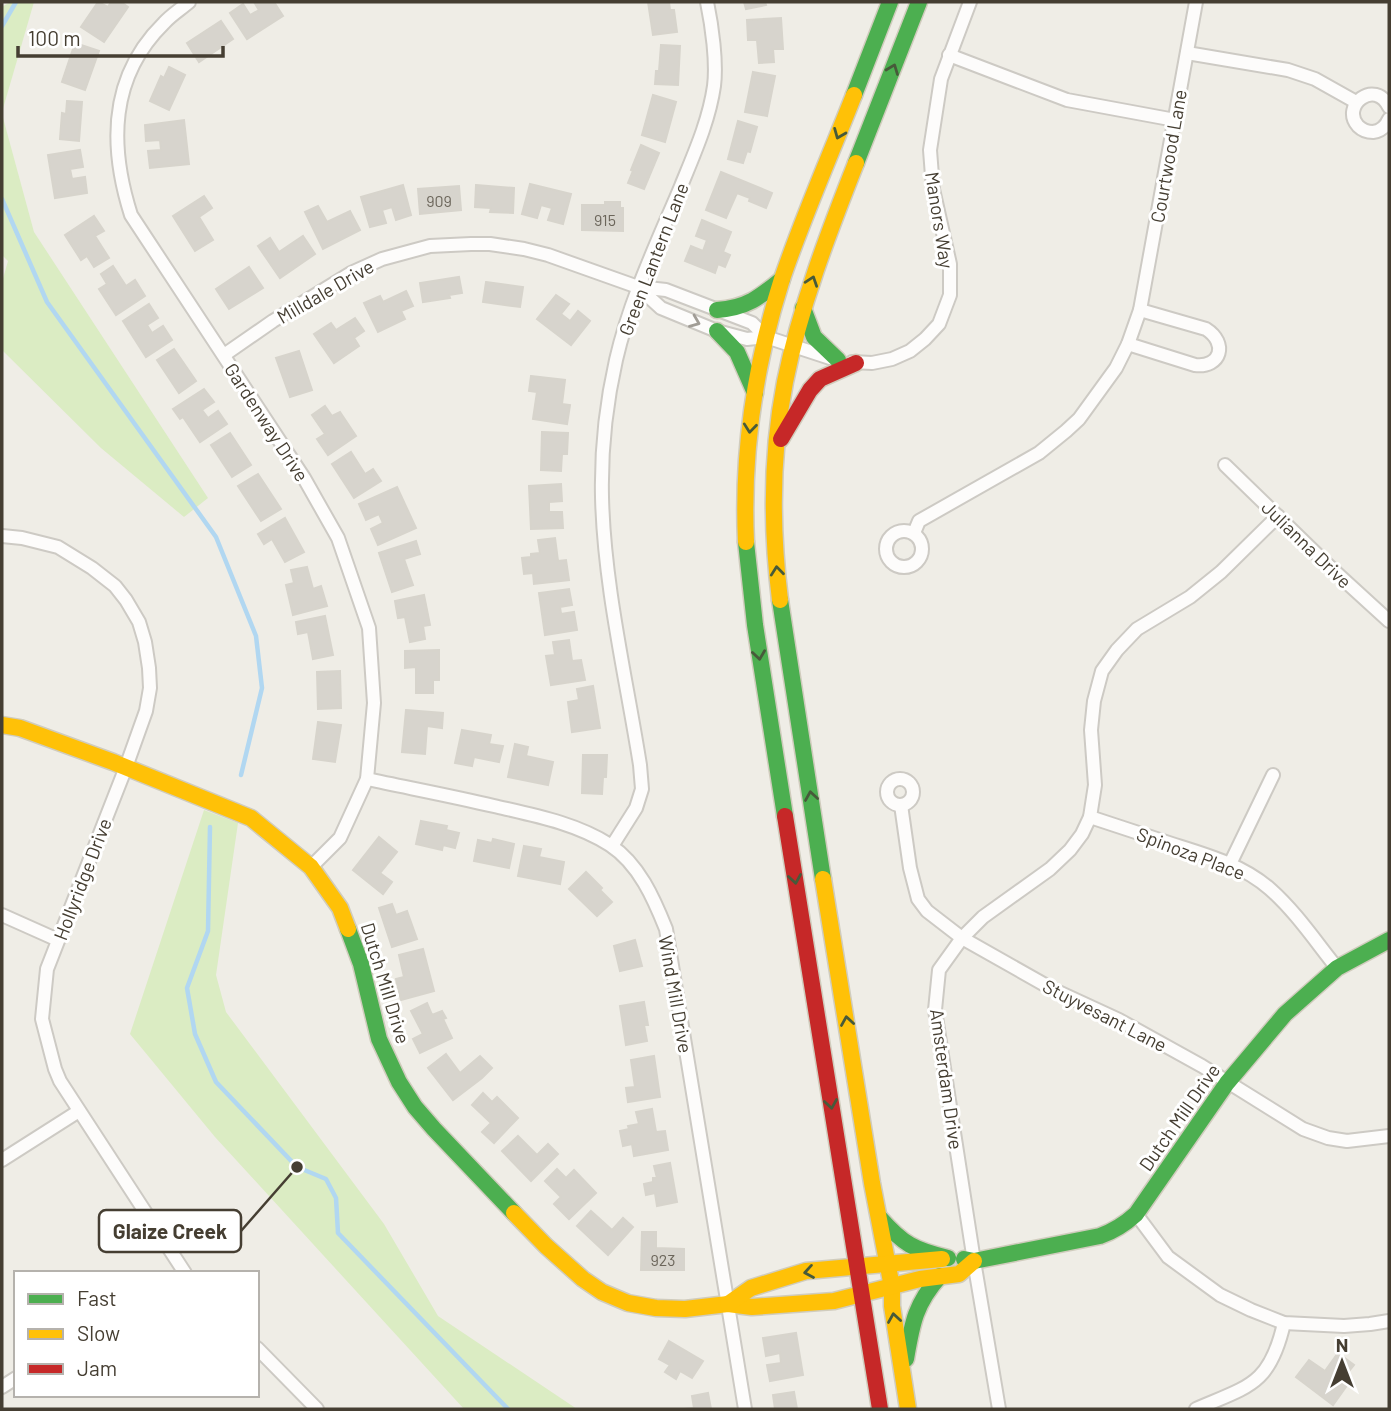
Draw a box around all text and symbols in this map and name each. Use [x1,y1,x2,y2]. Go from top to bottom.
scale bar [18,14,222,58]
text: 100 m [28,25,81,50]
one-way arrow [885,63,899,75]
street label: Courtwood Lane [1145,87,1191,225]
one-way arrow [833,127,847,139]
street label: Manors Way [921,170,959,270]
street label: Green Lantern Lane [613,179,693,339]
house number: 909 [426,191,452,210]
house number: 915 [594,210,616,229]
street label: Milldale Drive [273,254,377,328]
one-way arrow [804,276,818,288]
one-way arrow [688,314,701,328]
street label: Gardenway Drive [220,358,314,486]
one-way arrow [743,422,758,434]
street label: Julianna Drive [1257,495,1357,593]
one-way arrow [770,565,785,576]
one-way arrow [751,649,766,661]
one-way arrow [804,790,819,802]
street label: Hollyridge Drive [48,815,116,943]
street label: Spinoza Place [1134,822,1248,884]
one-way arrow [787,873,802,885]
street label: Dutch Mill Drive [357,920,415,1046]
street label: Wind Mill Drive [654,933,698,1055]
street label: Stuyvesant Lane [1039,974,1171,1056]
street label: Amsterdam Drive [926,1007,968,1151]
one-way arrow [839,1015,854,1026]
street label: Dutch Mill Drive [1134,1059,1224,1175]
one-way arrow [823,1098,838,1110]
callout: Glaize Creek [99,1210,241,1252]
text: Glaize Creek [113,1218,227,1243]
house number: 923 [650,1250,676,1269]
one-way arrow [803,1264,815,1279]
legend [14,1271,259,1397]
text: Fast [77,1285,117,1310]
one-way arrow [887,1312,902,1324]
text: Slow [77,1320,120,1345]
north arrow [1307,1327,1377,1397]
text: N [1336,1333,1348,1356]
text: Jam [77,1355,117,1380]

